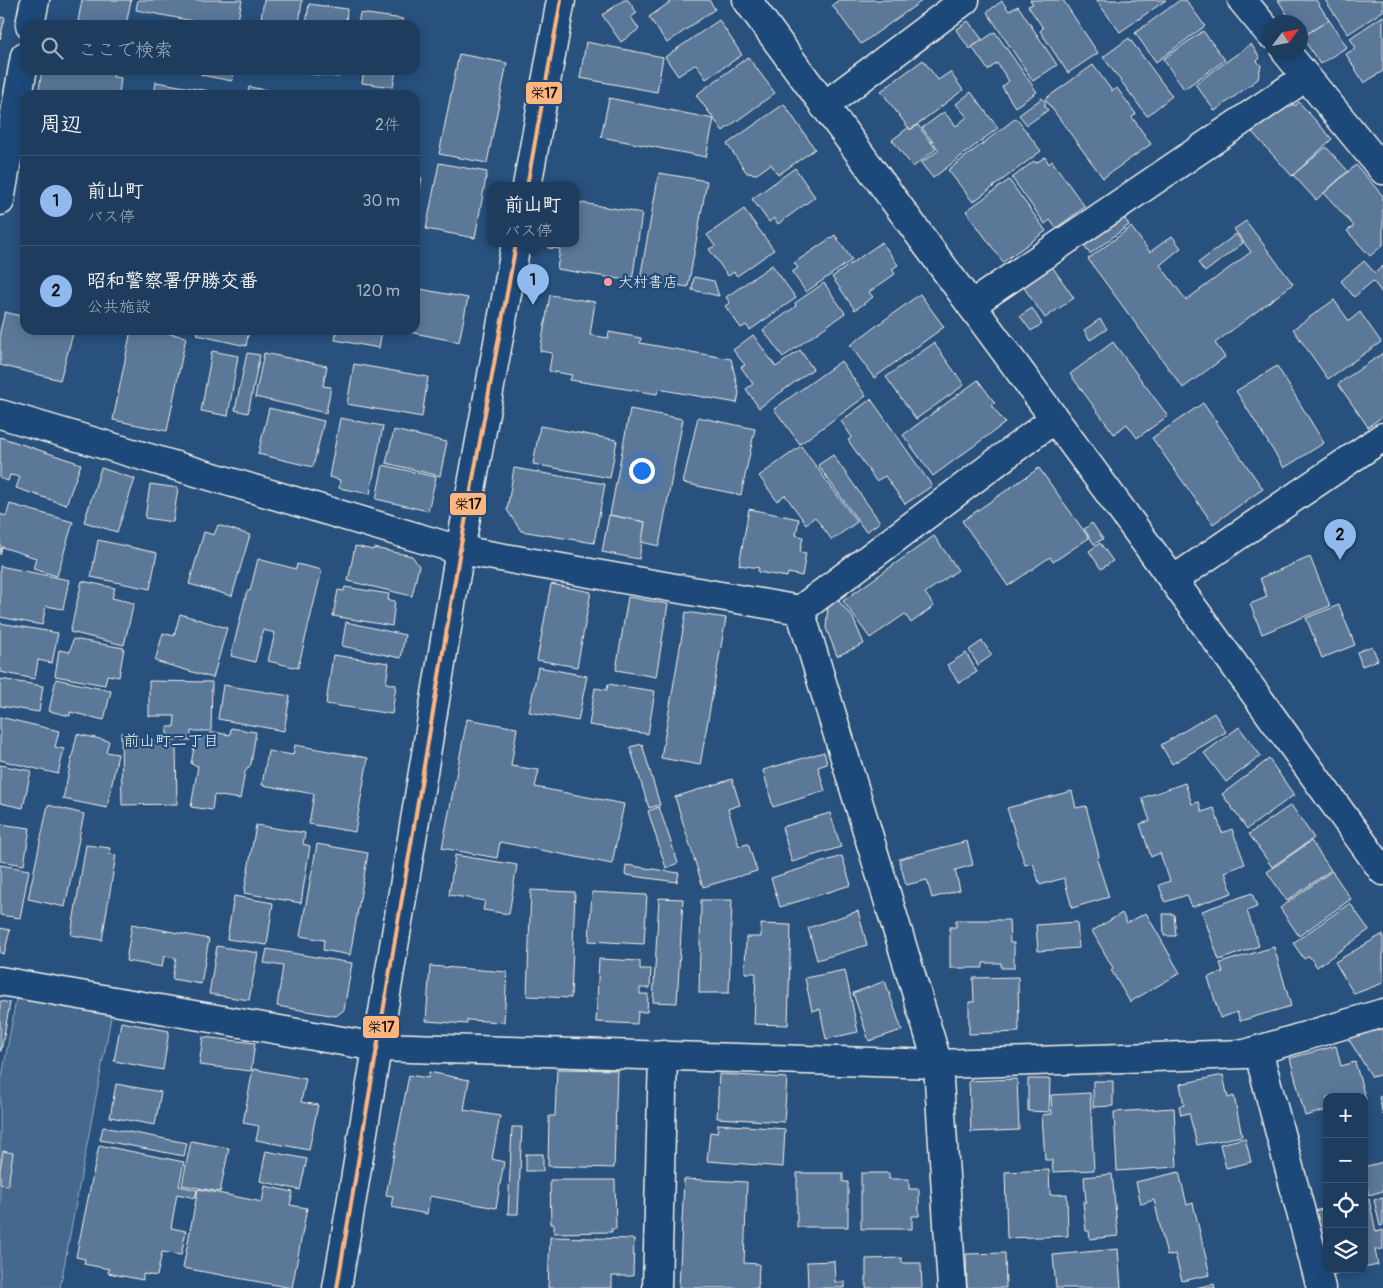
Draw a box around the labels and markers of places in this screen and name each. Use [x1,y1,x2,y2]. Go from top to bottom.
pin: 1 [517,264,549,305]
place label: 大村書店 [618,273,678,292]
marker: 大村書店 [602,276,614,288]
pin: 2 [1324,519,1356,560]

